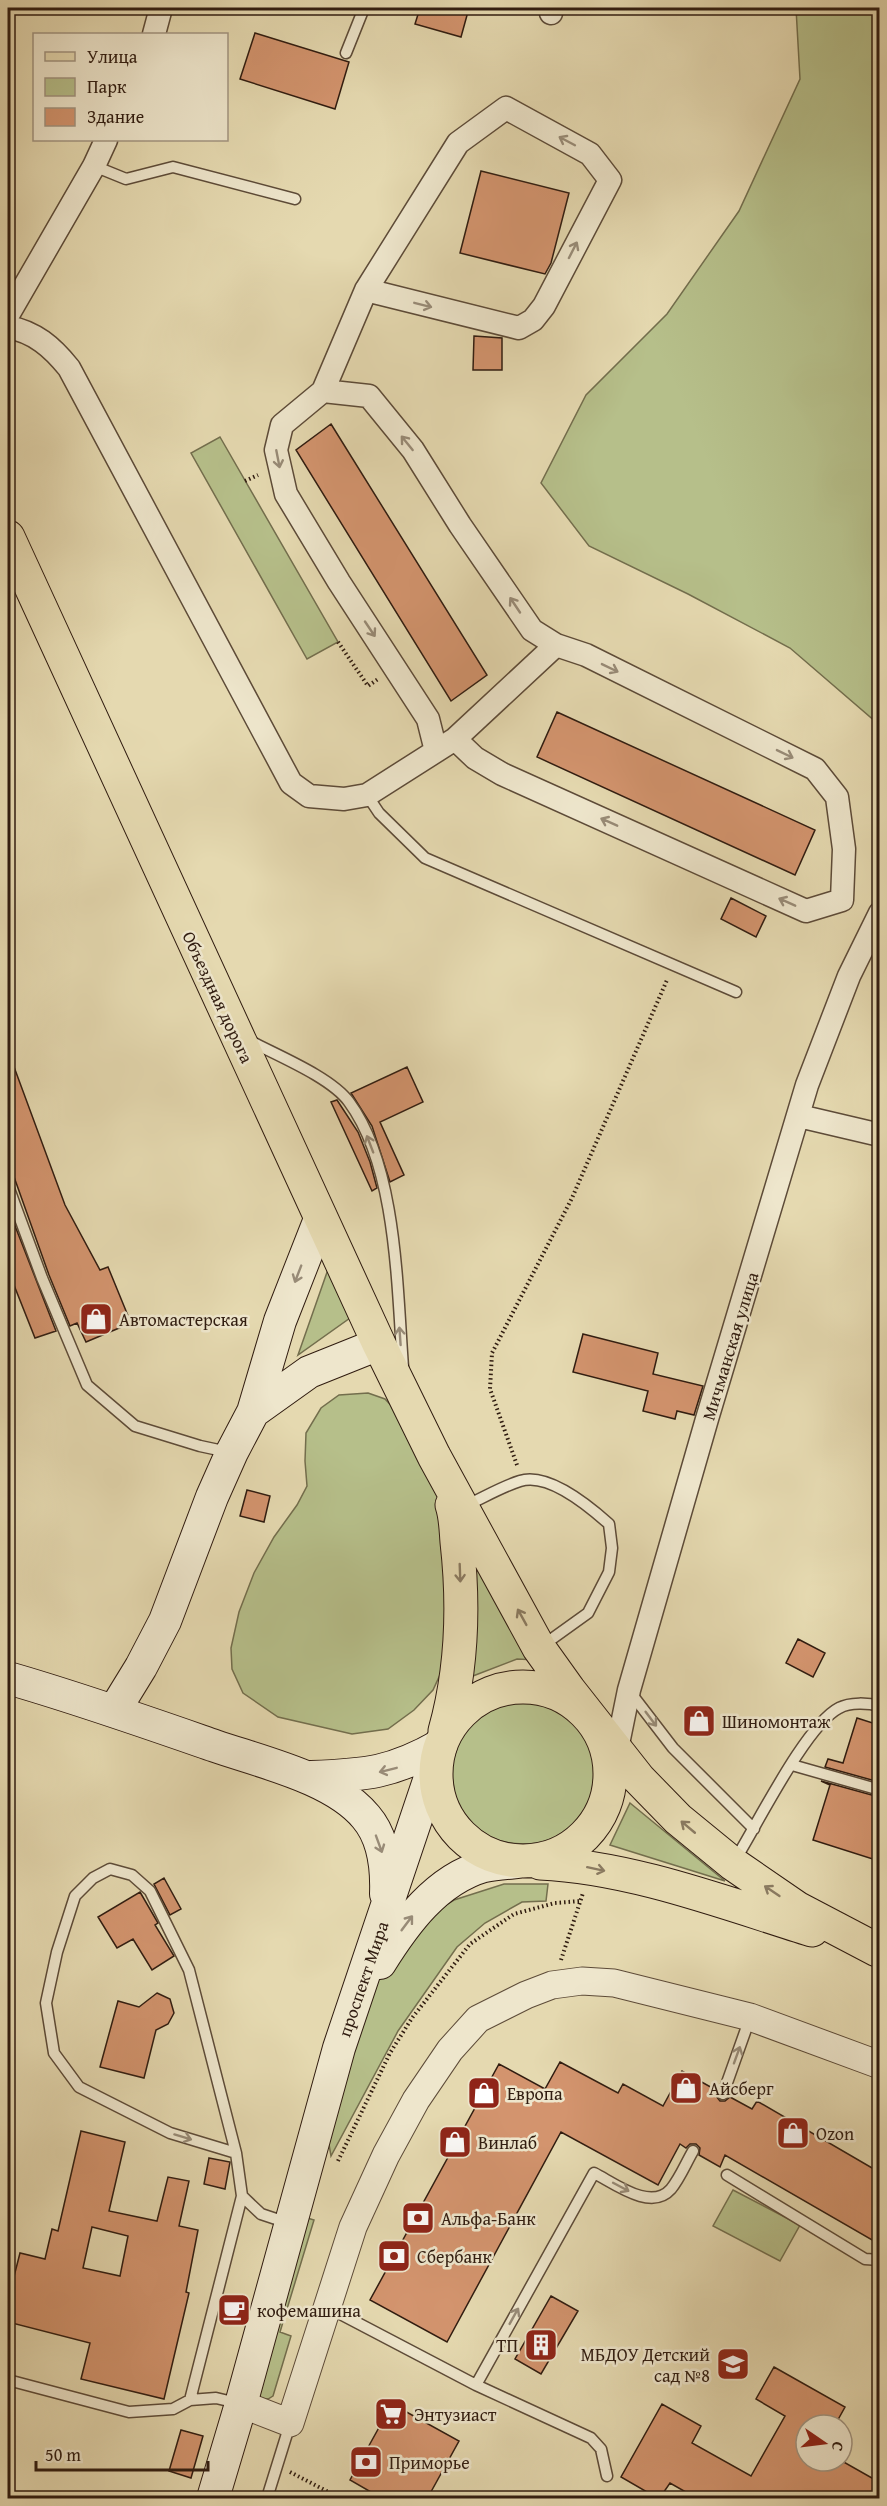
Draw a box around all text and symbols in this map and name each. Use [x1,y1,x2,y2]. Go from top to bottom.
legend [33,33,228,141]
text: Улица [87,43,138,70]
text: Парк [87,73,127,100]
text: Здание [87,103,144,130]
one-way arrow [559,135,576,147]
one-way arrow [568,242,579,260]
one-way arrow [413,299,432,311]
one-way arrow [401,435,414,451]
one-way arrow [273,449,285,468]
one-way arrow [509,598,521,614]
one-way arrow [365,620,377,637]
one-way arrow [601,662,619,674]
one-way arrow [775,749,793,761]
one-way arrow [601,816,619,827]
one-way arrow [778,896,796,908]
street label: Объездная дорога [176,927,261,1068]
one-way arrow [363,1136,374,1154]
one-way arrow [292,1264,303,1283]
street label: Мичманская улица [695,1268,766,1424]
shop icon: Автомастерская [78,1301,114,1337]
place label: Автомастерская [119,1306,248,1333]
one-way arrow [395,1326,406,1346]
one-way arrow [454,1563,466,1583]
one-way arrow [516,1609,528,1626]
shop icon: Шиномонтаж [681,1703,717,1739]
place label: Шиномонтаж [722,1708,831,1735]
one-way arrow [644,1711,657,1727]
one-way arrow [379,1764,398,1776]
one-way arrow [680,1821,696,1834]
one-way arrow [375,1834,386,1853]
one-way arrow [586,1864,605,1875]
one-way arrow [763,1884,780,1897]
one-way arrow [401,1916,413,1932]
street label: проспект Мира [331,1917,396,2041]
one-way arrow [732,2046,743,2065]
shop icon: Айсберг [668,2070,704,2106]
shop icon: Европа [466,2075,502,2111]
place label: Айсберг [709,2075,774,2102]
place label: Европа [507,2080,563,2107]
shop icon: Ozon [775,2115,811,2151]
place label: Ozon [816,2120,854,2147]
shop icon: Винлаб [437,2124,473,2160]
place label: Винлаб [478,2129,537,2156]
one-way arrow [173,2132,192,2143]
one-way arrow [612,2181,629,2193]
bank icon: Альфа-Банк [400,2200,436,2236]
place label: Альфа-Банк [441,2205,536,2232]
bank icon: Сбербанк [376,2238,412,2274]
place label: Сбербанк [417,2243,492,2270]
cafe icon: кофемашина [216,2292,252,2328]
place label: кофемашина [257,2297,361,2324]
one-way arrow [509,2308,521,2325]
building icon: ТП [523,2327,559,2363]
place label: ТП [496,2332,518,2359]
place label: МБДОУ Детский сад №8 [581,2341,710,2389]
school or university icon: МБДОУ Детский сад №8 [715,2346,751,2382]
supermarket icon: Энтузиаст [373,2396,409,2432]
place label: Энтузиаст [414,2401,497,2428]
north arrow [794,2413,854,2473]
scale bar [36,2434,208,2472]
text: С [826,2439,851,2454]
text: 50 m [45,2441,81,2468]
bank icon: Приморье [348,2444,384,2480]
place label: Приморье [389,2449,470,2476]

